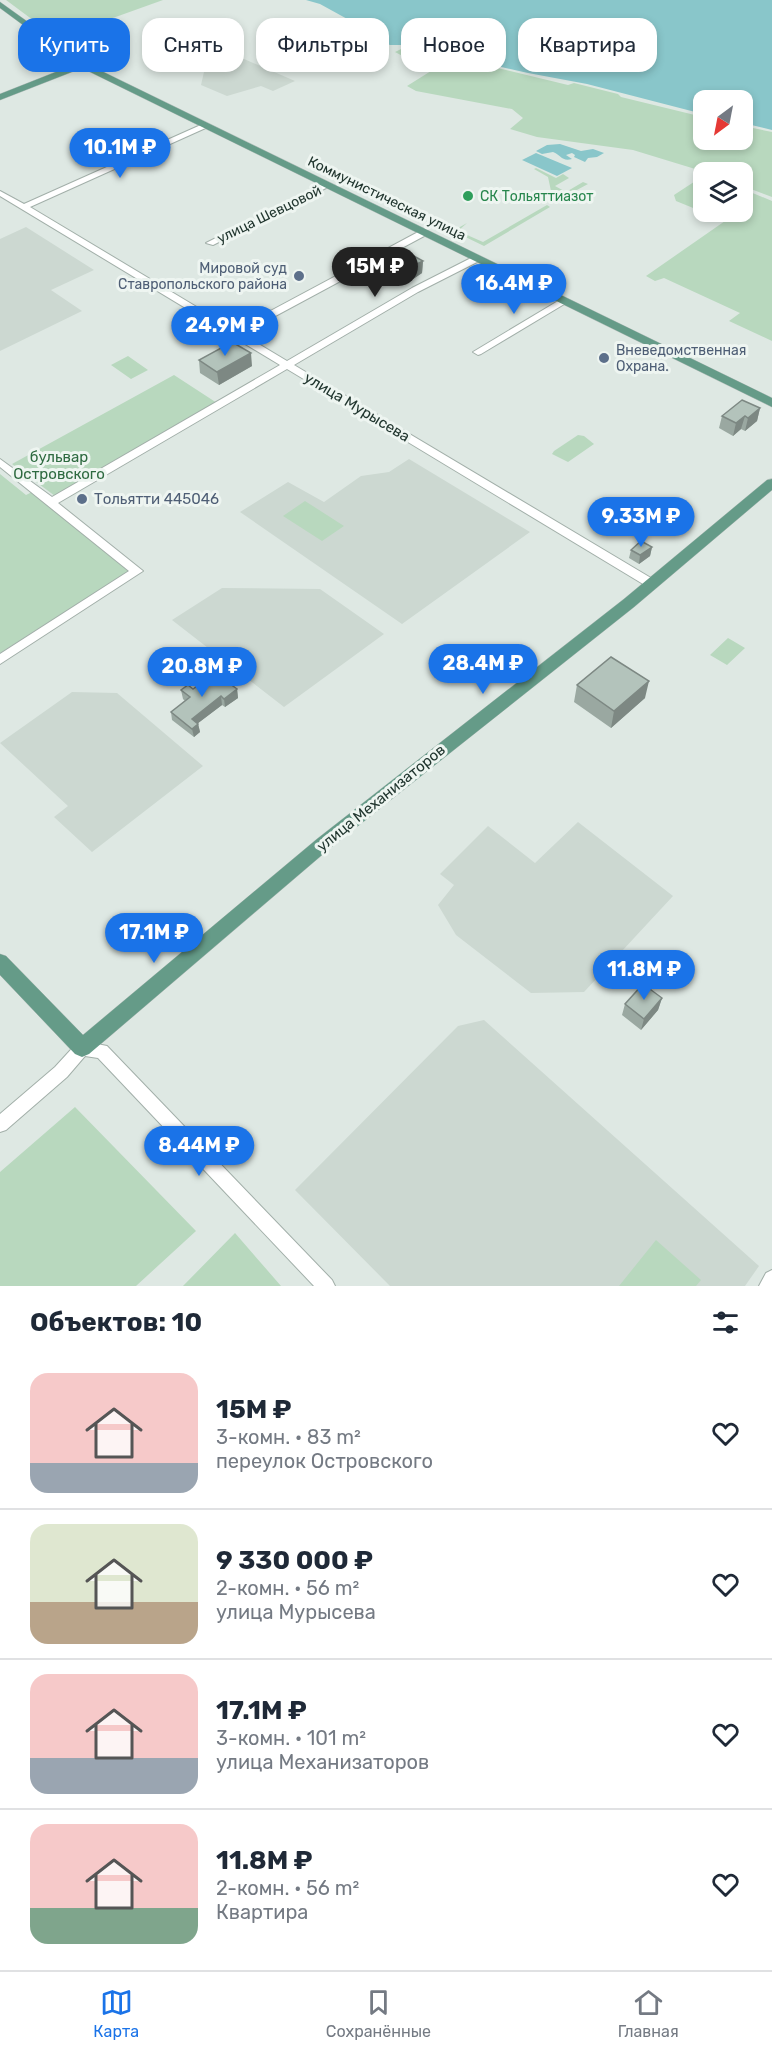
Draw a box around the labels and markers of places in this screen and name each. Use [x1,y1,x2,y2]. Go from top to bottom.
pin: 10.1M ₽ [65,128,175,179]
place label: СК Тольяттиазот [480,188,593,205]
marker: СК Тольяттиазот [461,189,475,203]
pin: 15M ₽ [333,247,417,298]
place label: Мировой суд Ставропольского района [118,260,287,293]
pin: 16.4M ₽ [459,264,569,315]
marker: Мировой суд Ставропольского района [292,269,306,283]
pin: 24.9M ₽ [170,306,280,357]
place label: Вневедомственная Охрана. [616,342,746,375]
marker: Вневедомственная Охрана. [597,351,611,365]
place label: Тольятти 445046 [94,490,219,508]
marker: Тольятти 445046 [75,492,89,506]
pin: 9.33M ₽ [586,497,696,548]
pin: 28.4M ₽ [428,644,538,695]
pin: 20.8M ₽ [147,647,257,698]
pin: 17.1M ₽ [99,913,209,964]
pin: 11.8M ₽ [589,950,699,1001]
pin: 8.44M ₽ [144,1126,254,1177]

